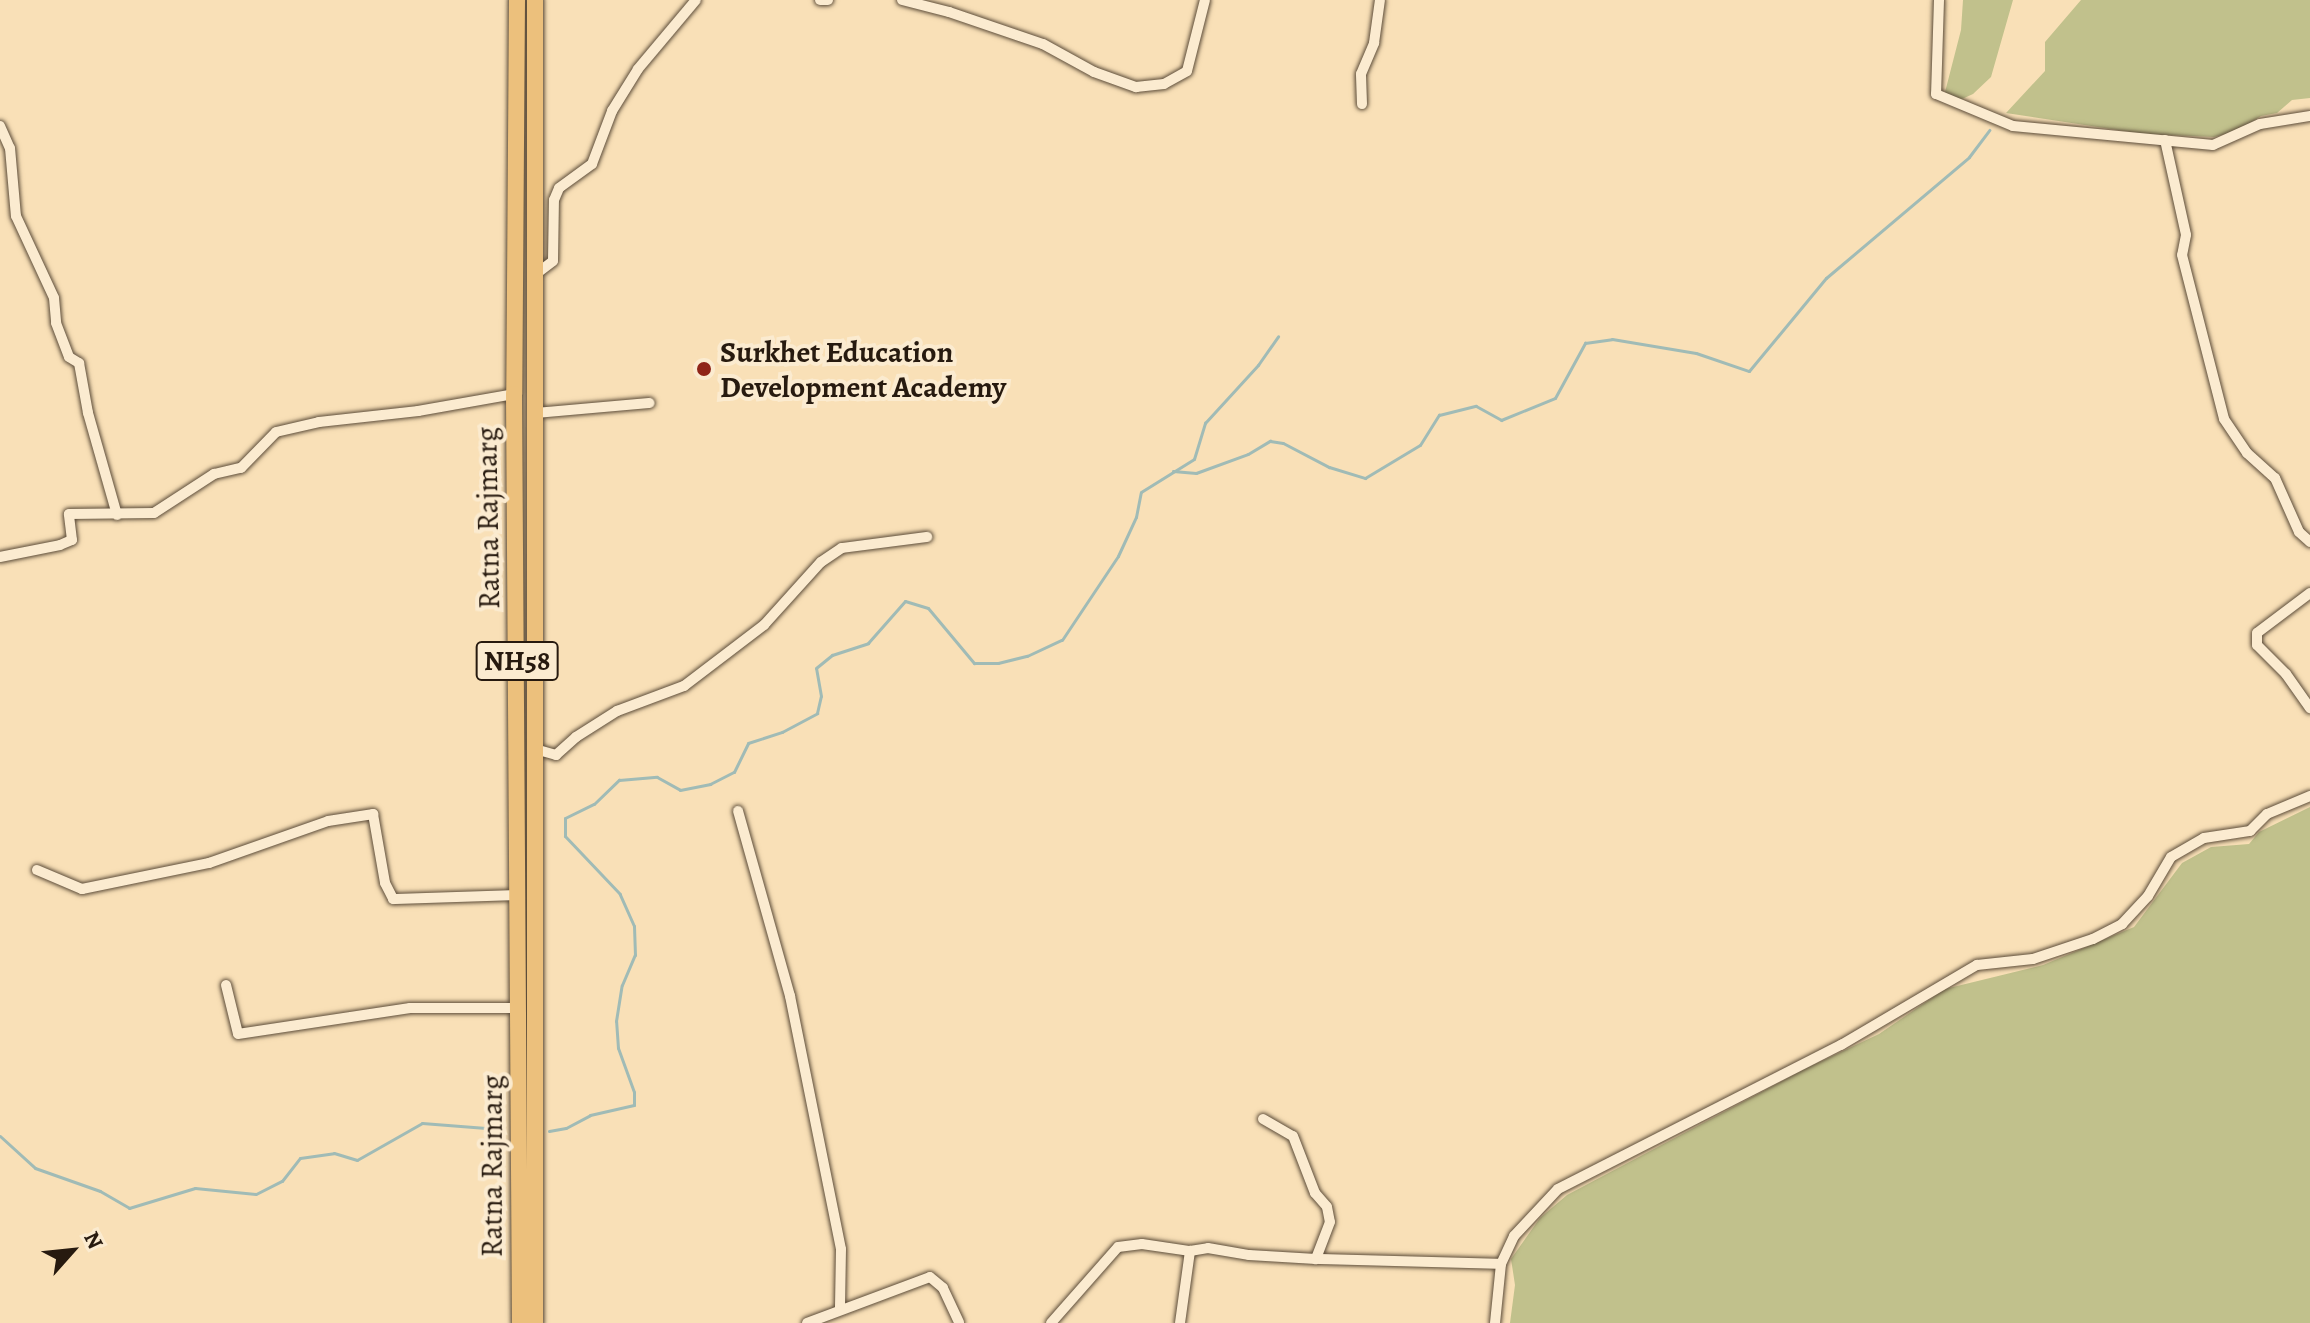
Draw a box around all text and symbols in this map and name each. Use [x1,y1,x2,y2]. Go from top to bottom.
place label: Surkhet Education Development Academy [720,334,1006,404]
marker: Surkhet Education Development Academy [695,360,713,378]
street label: Ratna Rajmarg [468,426,508,610]
road number: NH58 [475,637,559,685]
street label: Ratna Rajmarg [474,1075,510,1257]
north arrow [32,1211,112,1291]
text: N [76,1226,110,1254]

